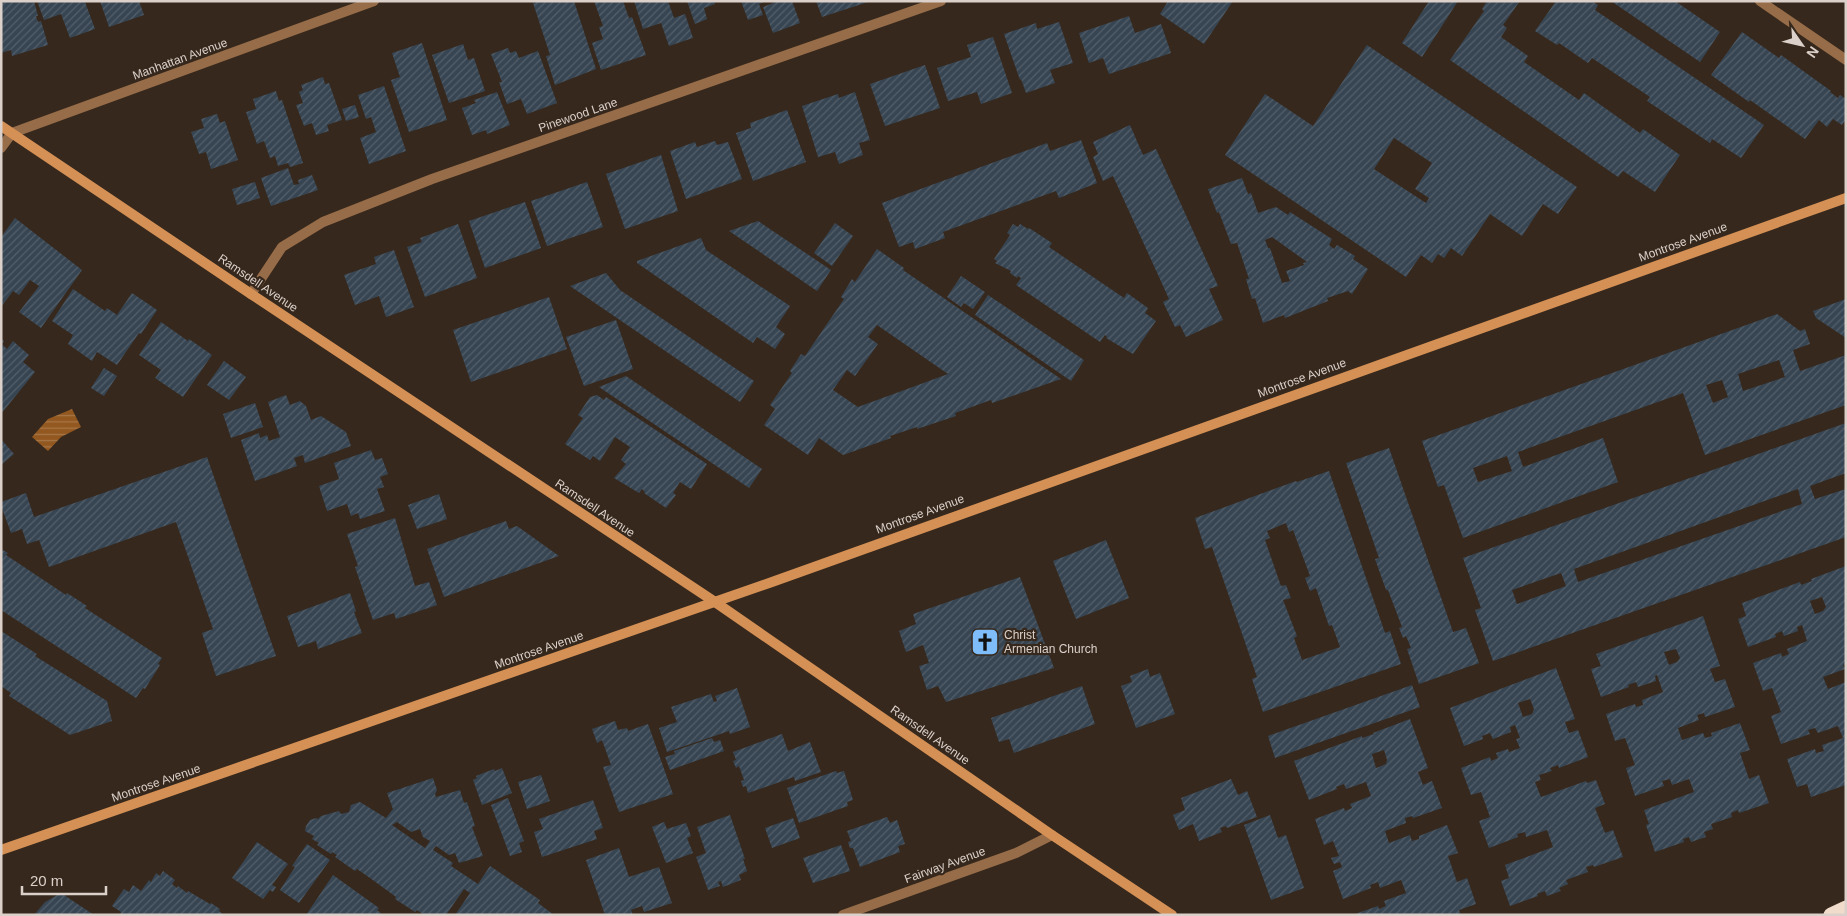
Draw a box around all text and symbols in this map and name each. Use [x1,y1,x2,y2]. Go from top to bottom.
north arrow [1777,20,1827,70]
street label: Manhattan Avenue [131,35,230,83]
text: N [1803,44,1822,61]
street label: Pinewood Lane [537,95,620,135]
street label: Montrose Avenue [1637,219,1729,265]
street label: Ramsdell Avenue [215,251,301,315]
street label: Montrose Avenue [1256,355,1348,401]
street label: Ramsdell Avenue [552,476,638,540]
street label: Montrose Avenue [874,491,966,537]
church icon: Christ Armenian Church [970,627,1000,657]
street label: Montrose Avenue [493,628,586,672]
place label: Christ Armenian Church [1004,628,1097,656]
street label: Ramsdell Avenue [888,703,972,768]
street label: Montrose Avenue [110,761,203,805]
street label: Fairway Avenue [903,844,988,886]
scale bar [22,864,106,896]
text: 20 m [30,872,63,889]

